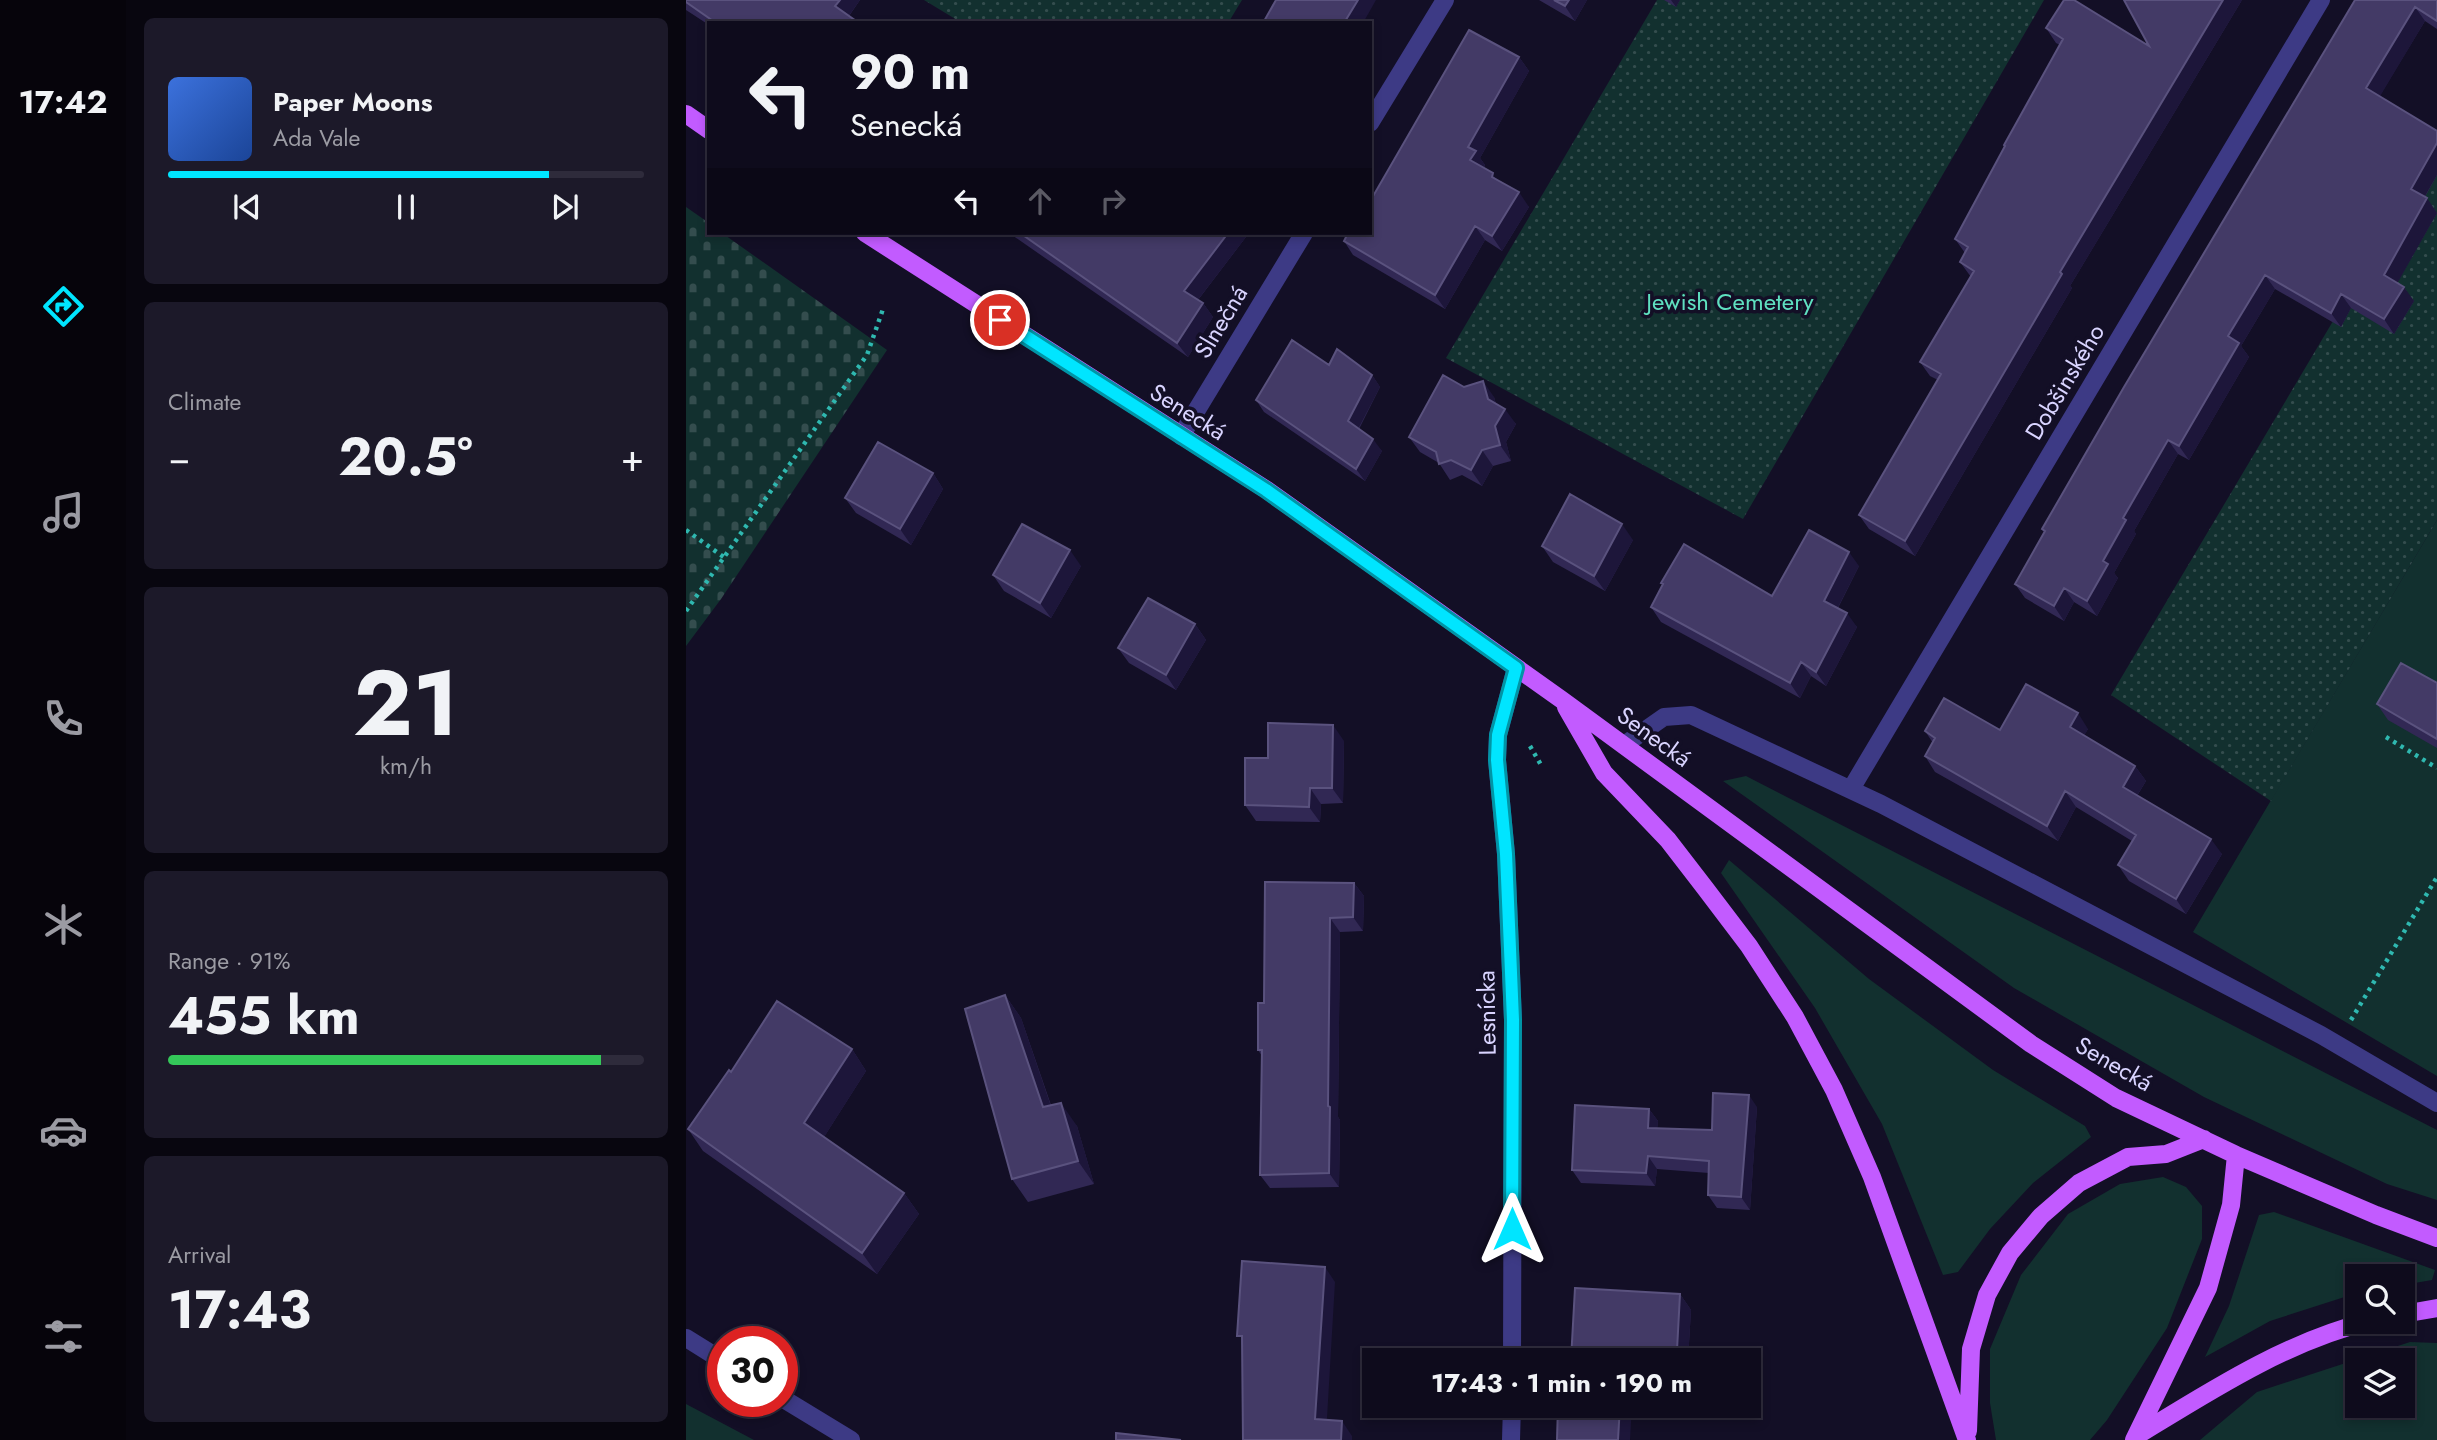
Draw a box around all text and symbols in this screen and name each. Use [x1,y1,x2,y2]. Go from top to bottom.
text: 90 m [850,37,970,107]
icon: left [735,49,826,140]
text: 17:42 [18,79,108,125]
text: Paper Moons [273,83,433,121]
text: Senecká [850,102,962,148]
text: Ada Vale [273,121,360,155]
icon: left [948,182,986,220]
icon: ahead [1021,182,1059,220]
icon: right [1094,182,1132,220]
icon: previous [228,188,266,226]
icon: pause [387,188,425,226]
icon: next [546,188,584,226]
street label: Slnečná [1185,279,1256,365]
icon: directions [39,282,88,331]
park label: Jewish Cemetery [1643,284,1814,319]
pin [970,290,1030,350]
icon: arrive [981,301,1019,339]
street label: Dobšinského [2016,317,2113,446]
street label: Senecká [1143,374,1233,449]
text: Climate [168,385,241,419]
text: 20.5° [338,419,473,495]
text: − [168,430,190,485]
text: + [621,430,644,485]
icon: music [39,488,88,537]
text: 21 [353,638,459,769]
icon: phone [39,694,88,743]
street label: Senecká [1610,698,1699,775]
text: km/h [380,749,432,783]
icon: climate [39,900,88,949]
text: Range · 91% [168,944,291,978]
street label: Lesnícka [1468,970,1505,1056]
text: 455 km [168,978,360,1054]
street label: Senecká [2069,1027,2159,1100]
icon: car [39,1106,88,1155]
position arrow [1475,1192,1549,1266]
text: Arrival [168,1238,231,1272]
map controls [2345,1264,2415,1418]
button: search [2345,1264,2415,1334]
text: 17:43 [168,1272,311,1348]
icon: filters [39,1312,88,1361]
speed limit sign: 30 [707,1326,798,1417]
button: layers [2345,1348,2415,1418]
text: 17:43 · 1 min · 190 m [1431,1364,1692,1402]

